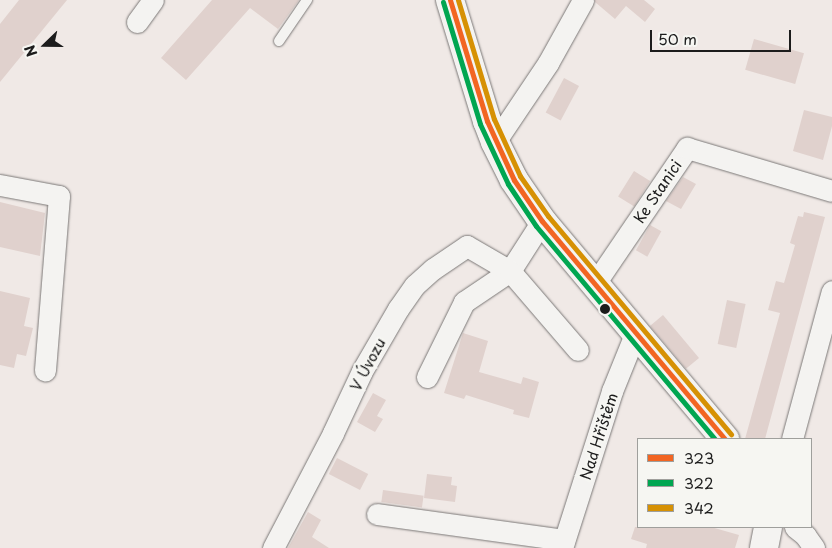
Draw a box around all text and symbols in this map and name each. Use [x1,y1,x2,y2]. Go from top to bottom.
north arrow [20,20,70,70]
scale bar [652,20,793,52]
text: 50 m [658,27,697,50]
text: N [19,42,42,60]
street label: Ke Stanici [629,155,685,227]
unlabelled marker [600,304,610,314]
street label: V Úvozu [345,334,389,394]
street label: Nad Hřištěm [575,390,621,482]
legend [637,438,812,528]
text: 323 [684,446,714,469]
text: 322 [684,471,714,494]
text: 342 [684,496,714,519]

